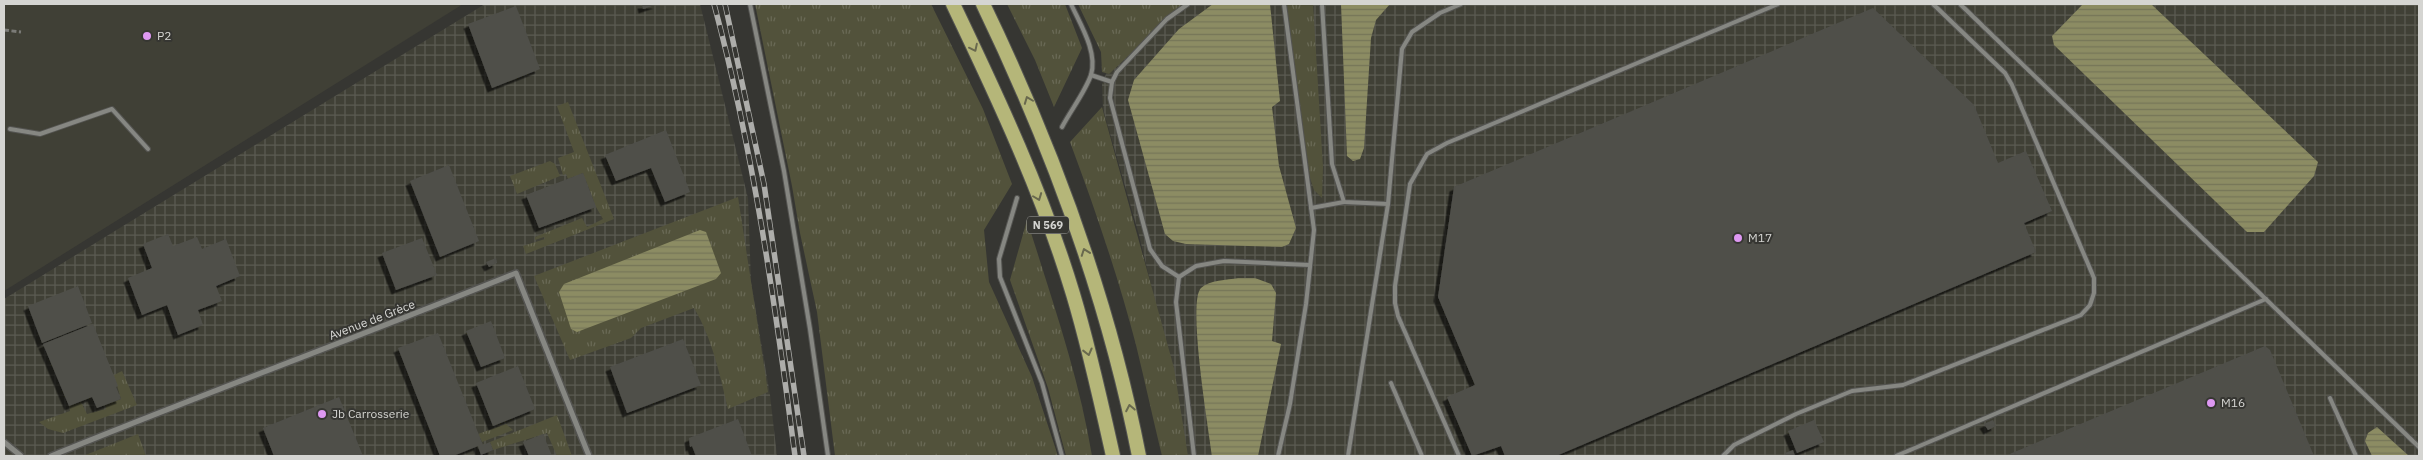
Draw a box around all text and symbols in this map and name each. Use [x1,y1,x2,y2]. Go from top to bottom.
place label: P2 [157,28,171,43]
marker: P2 [141,30,153,42]
one-way arrow [968,43,979,52]
one-way arrow [1024,96,1034,105]
one-way arrow [1032,192,1042,201]
road number: N 569 [1027,216,1069,234]
place label: M17 [1748,230,1772,245]
marker: M17 [1732,232,1744,244]
one-way arrow [1081,249,1091,257]
street label: Avenue de Grèce [327,296,417,343]
one-way arrow [1082,347,1093,356]
place label: M16 [2221,395,2245,410]
marker: M16 [2205,397,2217,409]
one-way arrow [1125,404,1136,413]
place label: Jb Carrosserie [332,406,410,421]
marker: Jb Carrosserie [316,408,328,420]

